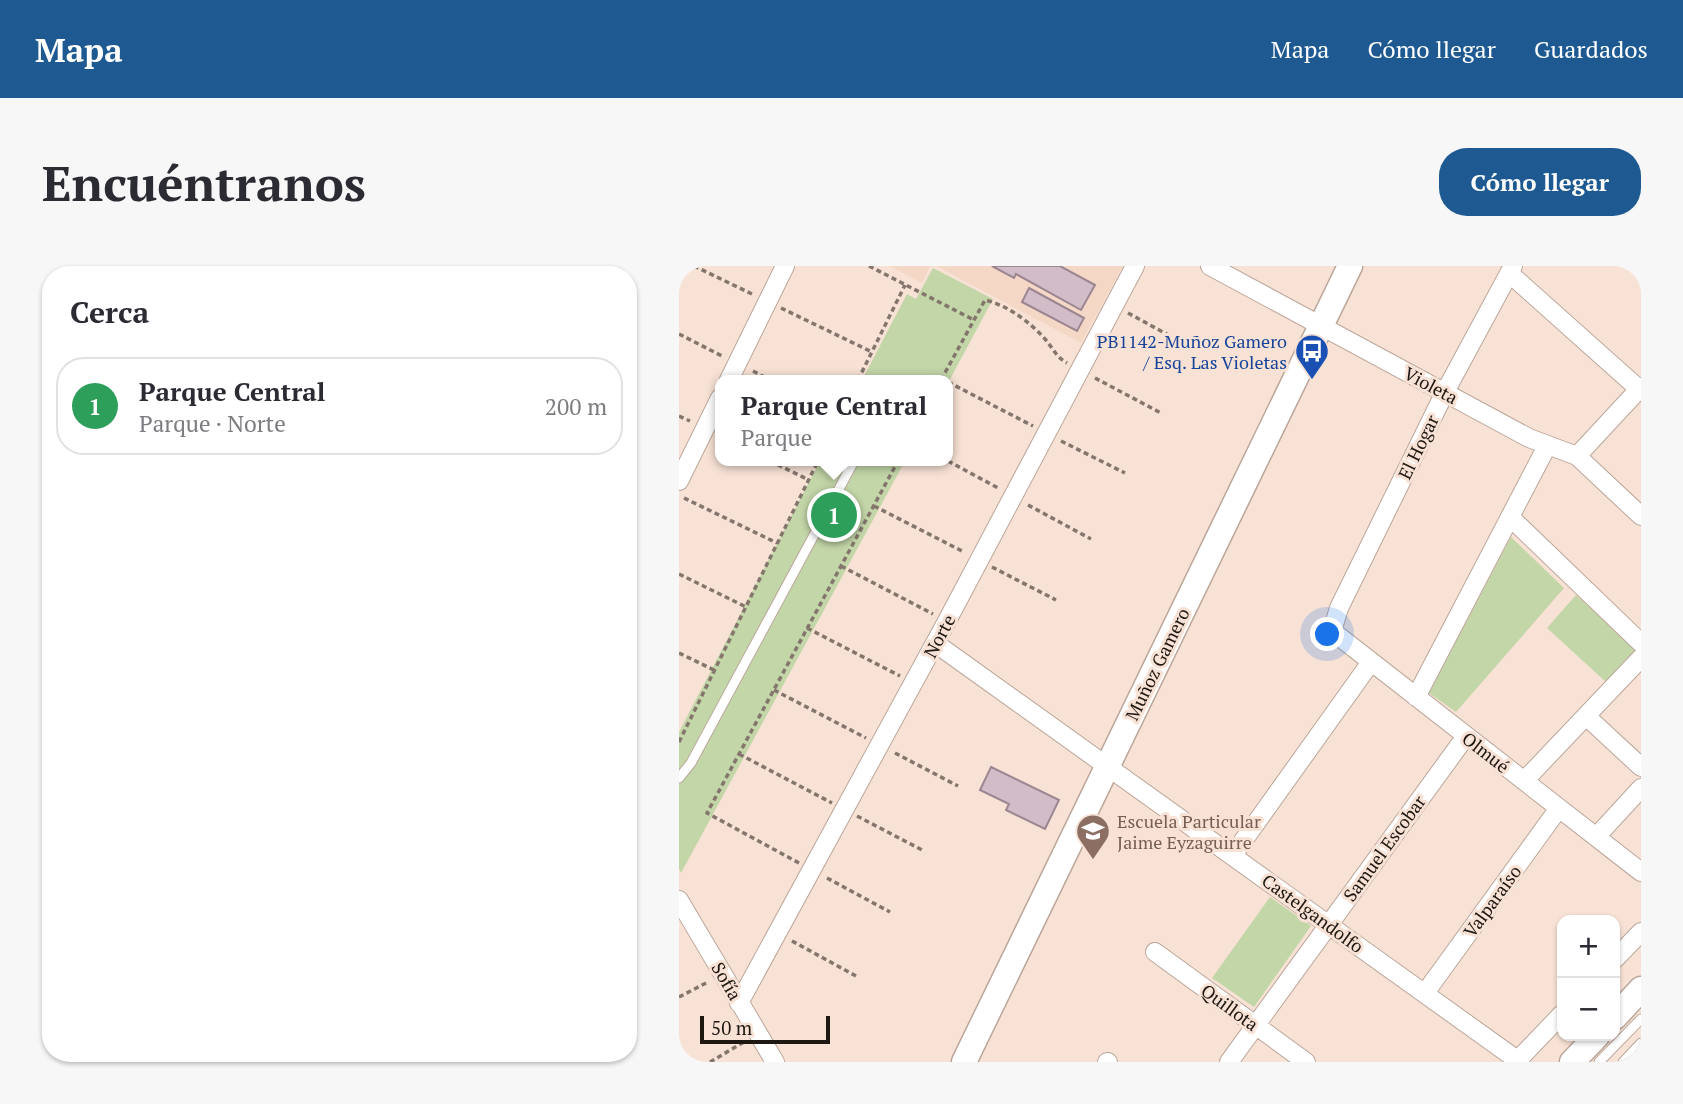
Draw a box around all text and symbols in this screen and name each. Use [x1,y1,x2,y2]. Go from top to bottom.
text: Mapa [35,28,123,71]
text: Mapa [1271,33,1329,65]
text: Cómo llegar [1367,33,1496,65]
text: Guardados [1534,33,1648,65]
button: Cómo llegar [1439,148,1641,216]
text: Encuéntranos [42,150,366,215]
text: Cerca [70,292,149,332]
place label: PB1142-Muñoz Gamero / Esq. Las Violetas [1097,329,1287,374]
bus stop icon: PB1142-Muñoz Gamero / Esq. Las Violetas [1293,332,1331,381]
street label: Violeta [1400,361,1462,409]
text: Parque Central [139,374,325,408]
popup [715,375,953,466]
text: Parque Central [741,388,927,422]
text: 1 [89,391,102,422]
text: 200 m [545,391,607,422]
text: Parque · Norte [139,408,286,439]
street label: El Hogar [1392,411,1444,483]
text: Parque [741,422,812,453]
pin: 1 [811,489,857,541]
street label: Muñoz Gamero [1119,604,1195,724]
street label: Norte [918,610,960,662]
your location [1310,617,1344,651]
street label: Olmué [1457,726,1515,778]
street label: Samuel Escobar [1337,790,1431,906]
place label: Escuela Particular Jaime Eyzaguirre [1117,809,1261,854]
school or university icon: Escuela Particular Jaime Eyzaguirre [1074,812,1112,861]
street label: Valparaíso [1458,860,1526,942]
street label: Castelgandolfo [1257,868,1369,958]
map controls [1557,915,1620,1041]
button: + [1557,915,1620,978]
street label: Sofía [707,958,747,1004]
street label: Quillota [1196,978,1264,1036]
button: − [1557,978,1620,1041]
scale bar [700,1013,829,1045]
text: 50 m [711,1015,752,1040]

